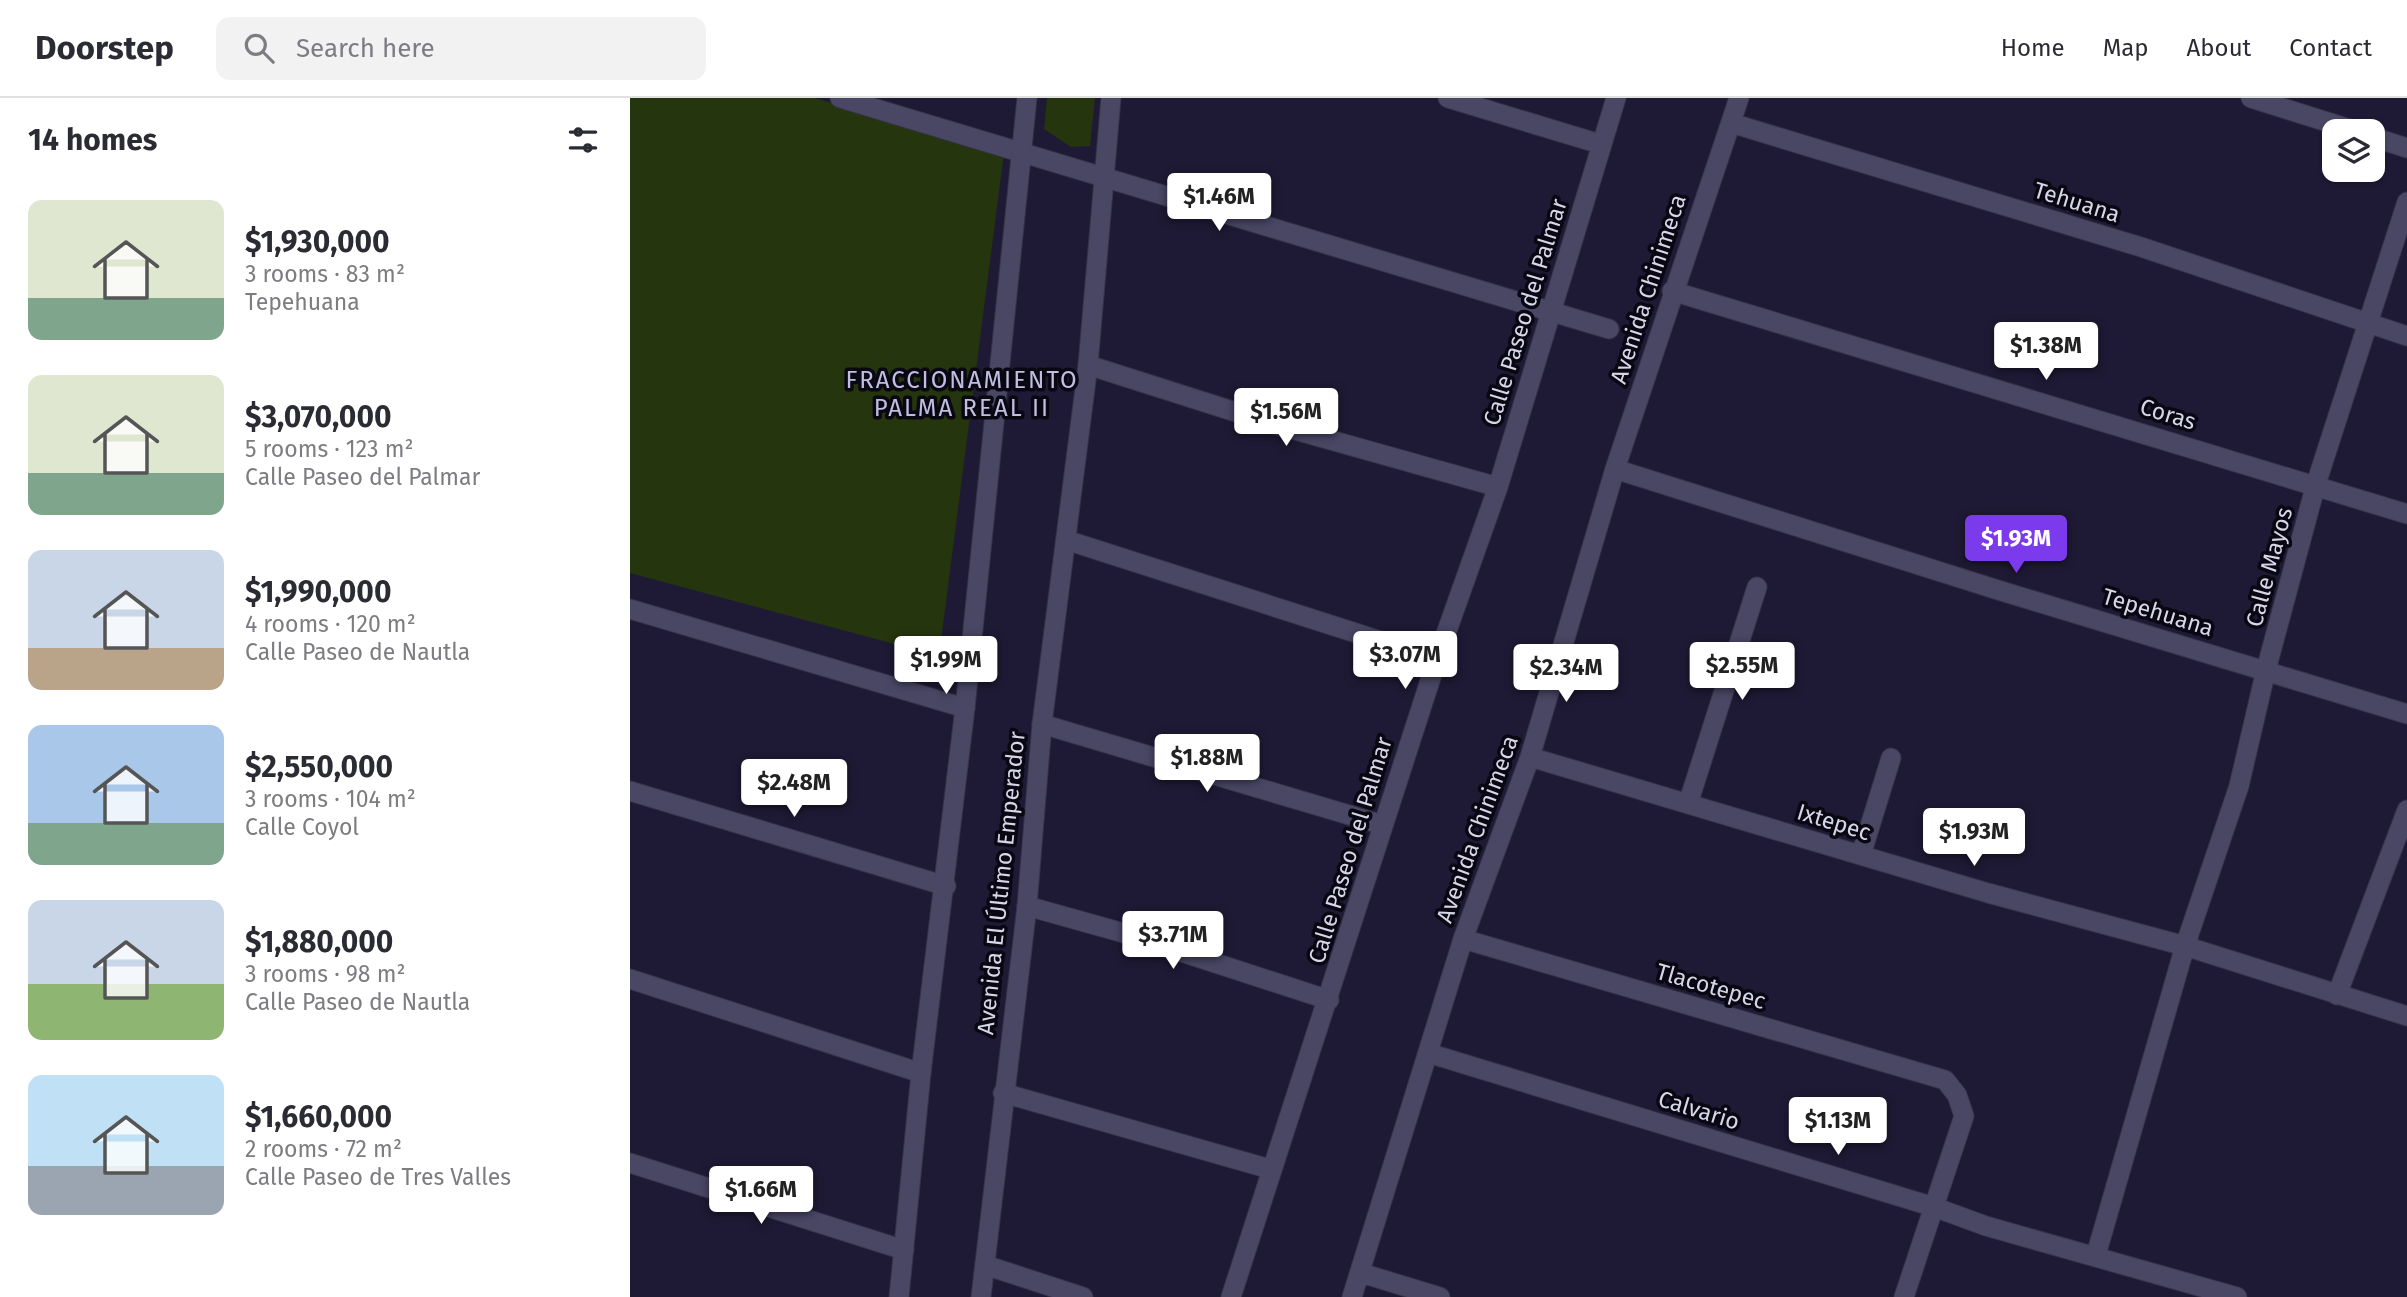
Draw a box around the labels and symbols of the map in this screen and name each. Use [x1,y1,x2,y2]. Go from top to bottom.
pin: $1.46M [1162,174,1276,233]
street label: Tehuana [2031,176,2123,228]
street label: Avenida Chinimeca [1604,191,1692,387]
street label: Calle Paseo del Palmar [1477,195,1573,429]
pin: $1.38M [1989,322,2103,382]
district label: FRACCIONAMIENTO PALMA REAL II [845,366,1079,422]
pin: $1.56M [1229,388,1343,448]
street label: Coras [2137,392,2199,436]
street label: Calle Mayos [2240,504,2298,630]
pin: $1.93M [1959,516,2073,575]
street label: Tepehuana [2099,582,2217,642]
pin: $3.07M [1348,632,1462,691]
pin: $1.99M [889,636,1003,696]
pin: $2.55M [1685,642,1799,702]
pin: $2.34M [1509,644,1623,704]
street label: Avenida El Último Emperador [970,730,1031,1036]
street label: Avenida Chinimeca [1430,731,1524,927]
street label: Calle Paseo del Palmar [1302,733,1398,967]
pin: $1.88M [1150,734,1264,794]
pin: $2.48M [737,760,851,819]
street label: Ixtepec [1794,798,1874,846]
pin: $1.93M [1917,808,2031,868]
pin: $3.71M [1116,912,1230,971]
street label: Tlacotepec [1653,957,1769,1015]
street label: Calvario [1655,1084,1743,1136]
pin: $1.13M [1781,1098,1895,1157]
pin: $1.66M [704,1166,818,1226]

